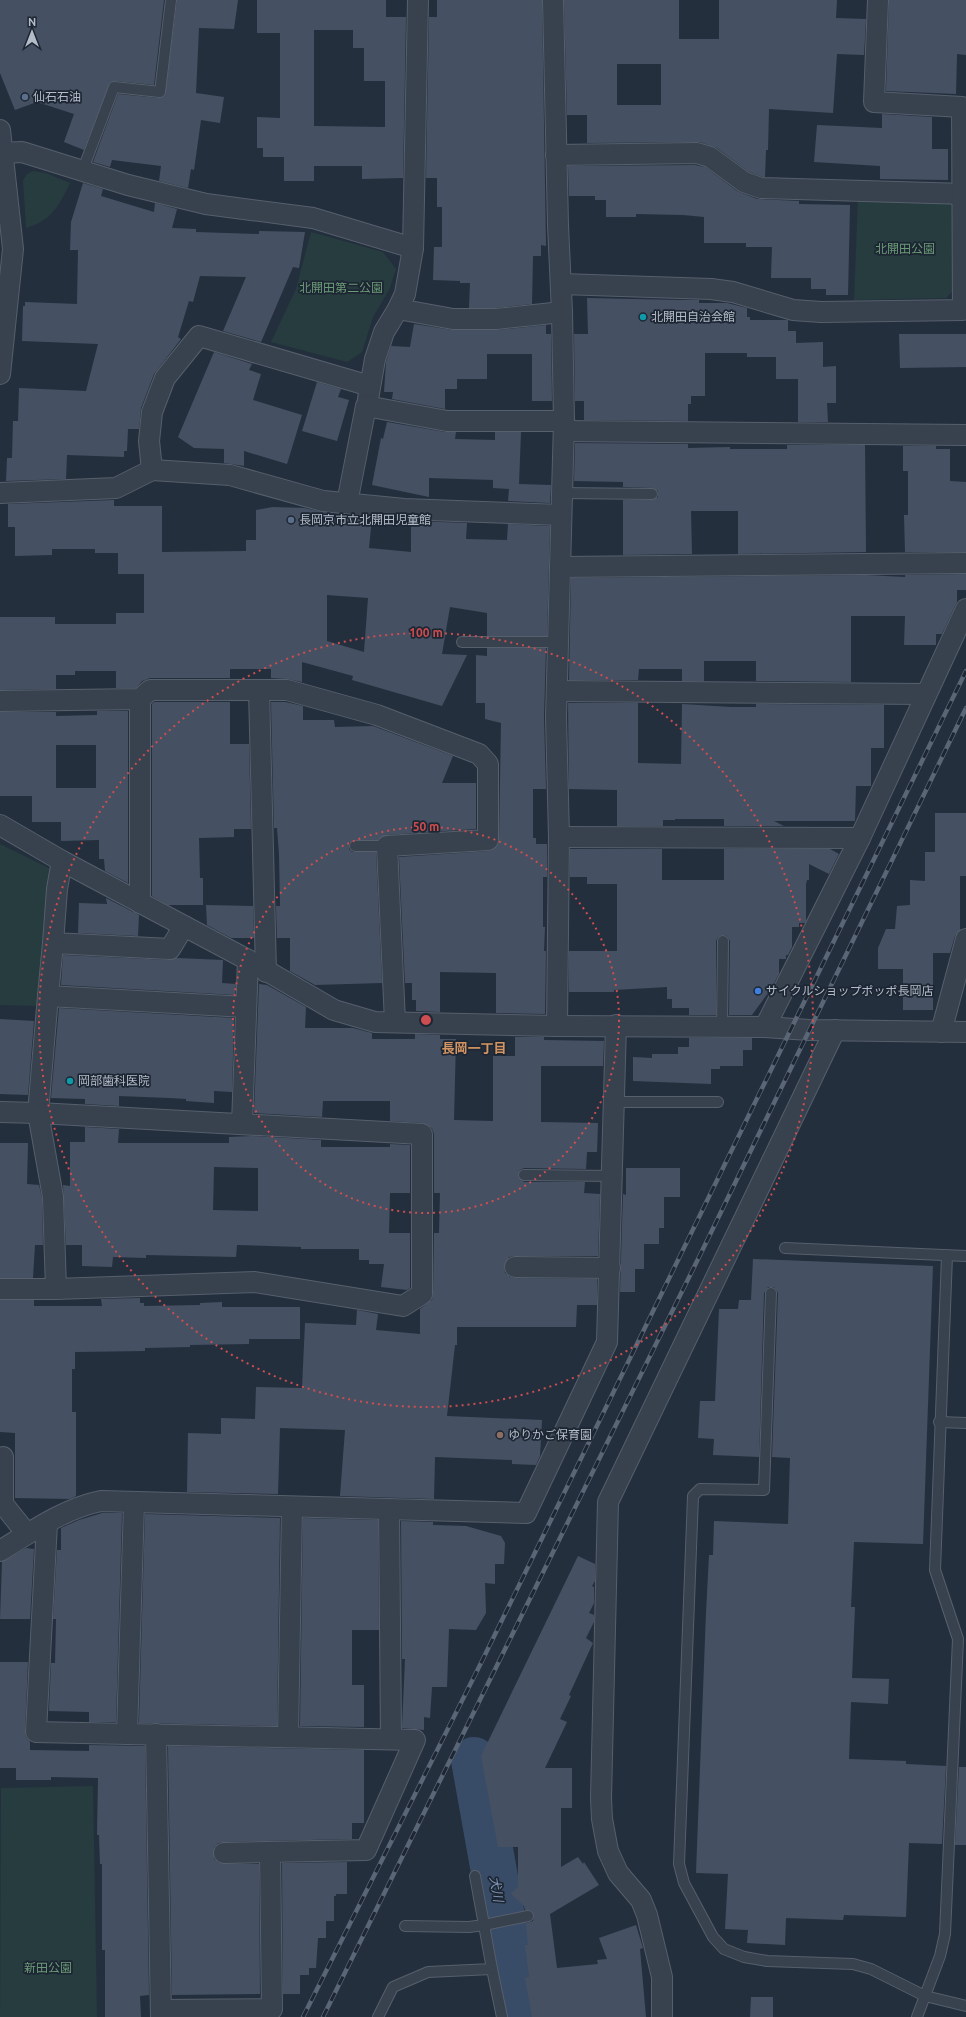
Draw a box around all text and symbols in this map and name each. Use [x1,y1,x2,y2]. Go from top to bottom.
north arrow [12,12,52,52]
text: N [28,16,36,28]
place label: 仙石石油 [33,90,81,103]
marker: 仙石石油 [20,92,30,102]
park label: 北開田公園 [875,242,935,255]
park label: 北開田第二公園 [299,281,383,294]
place label: 北開田自治会館 [651,310,735,323]
marker: 北開田自治会館 [638,312,648,322]
place label: 長岡京市立北開田児童館 [299,513,431,526]
marker: 長岡京市立北開田児童館 [286,515,296,525]
text: 100 m [409,626,443,639]
text: 50 m [413,820,439,833]
place label: サイクルショップポッポ長岡店 [766,984,933,997]
marker: サイクルショップポッポ長岡店 [753,986,763,996]
centre of rings [419,1013,433,1027]
district label: 長岡一丁目 [441,1041,507,1055]
place label: 岡部歯科医院 [78,1074,150,1087]
marker: 岡部歯科医院 [65,1076,75,1086]
place label: ゆりかご保育園 [508,1428,592,1441]
marker: ゆりかご保育園 [495,1430,505,1440]
water label: 犬川 [488,1875,506,1905]
park label: 新田公園 [24,1961,72,1974]

